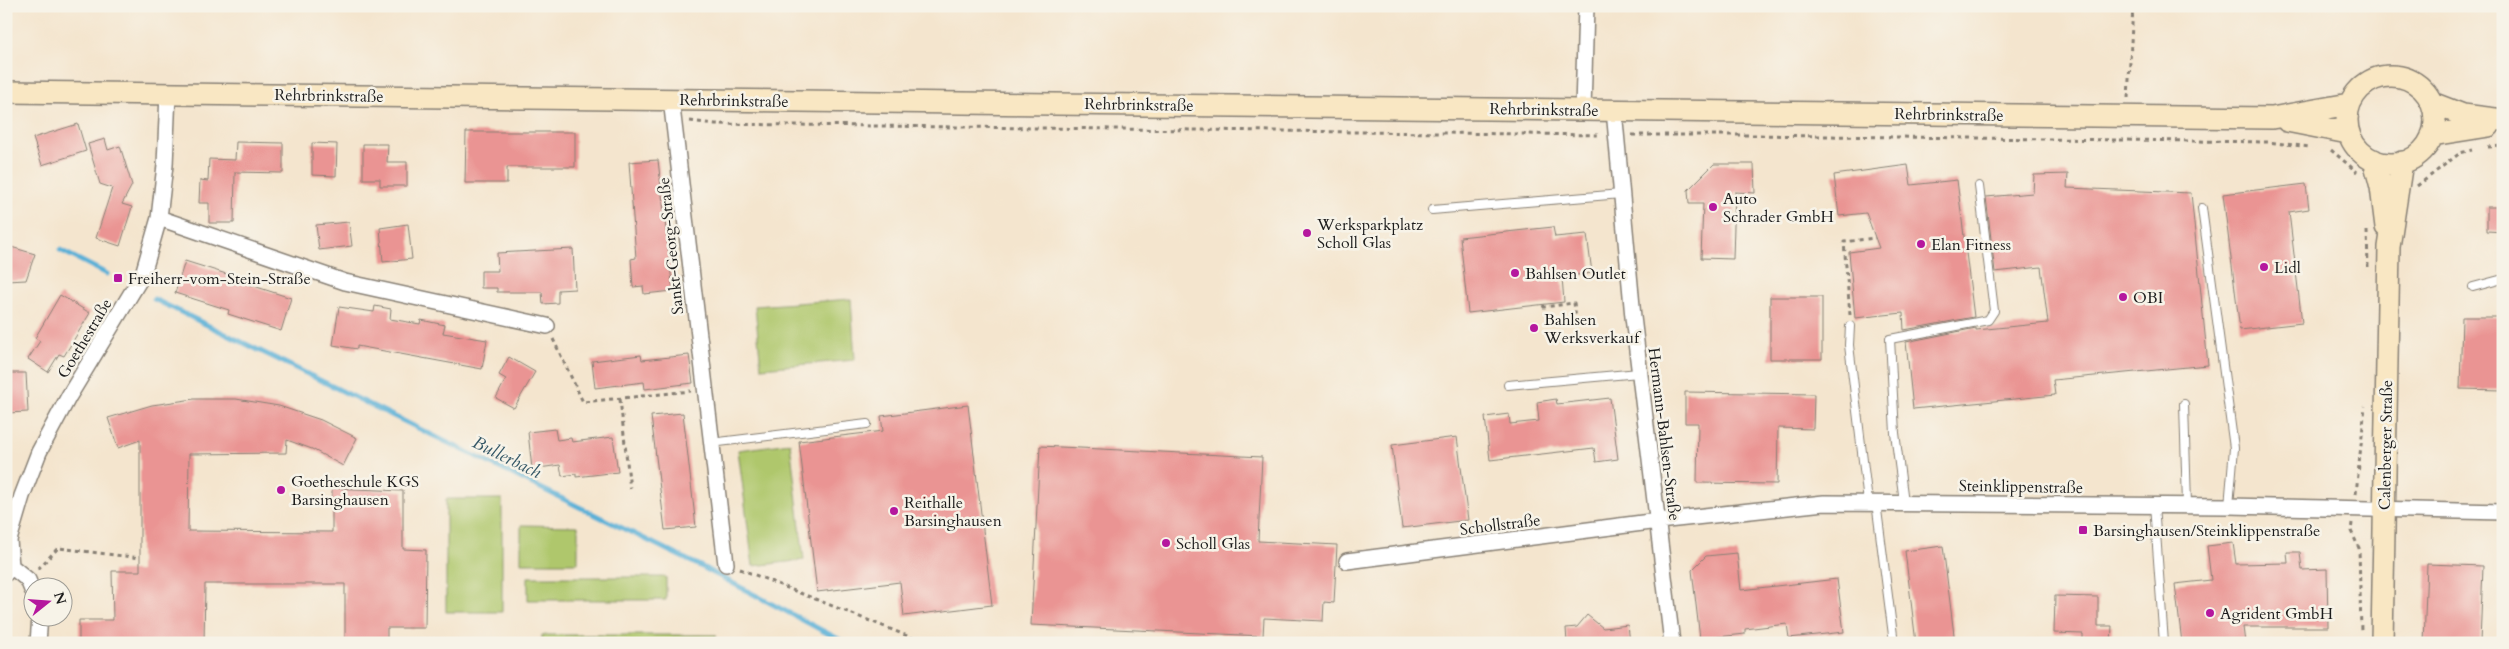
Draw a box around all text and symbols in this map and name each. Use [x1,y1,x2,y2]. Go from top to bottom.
street label: Rehrbrinkstraße [274,84,384,108]
street label: Rehrbrinkstraße [679,89,789,113]
street label: Rehrbrinkstraße [1084,93,1194,117]
street label: Rehrbrinkstraße [1489,98,1599,122]
street label: Rehrbrinkstraße [1894,103,2004,127]
street label: Sankt-Georg-Straße [653,176,689,316]
place label: Auto Schrader GmbH [1723,188,1834,228]
marker: Auto Schrader GmbH [1707,201,1719,213]
place label: Werksparkplatz Scholl Glas [1316,214,1423,254]
marker: Werksparkplatz Scholl Glas [1301,227,1313,239]
place label: Elan Fitness [1931,234,2011,256]
marker: Elan Fitness [1915,238,1927,250]
place label: Lidl [2274,257,2301,279]
marker: Lidl [2258,261,2270,273]
place label: Bahlsen Outlet [1525,263,1626,285]
marker: Bahlsen Outlet [1509,267,1521,279]
place label: Freiherr-vom-Stein-Straße [128,268,311,290]
marker: Freiherr-vom-Stein-Straße [112,272,124,284]
place label: OBI [2133,287,2163,309]
marker: OBI [2117,291,2129,303]
street label: Goethestraße [52,294,117,383]
place label: Bahlsen Werksverkauf [1543,309,1642,349]
marker: Bahlsen Werksverkauf [1528,322,1540,334]
street label: Hermann-Bahlsen-Straße [1642,346,1686,522]
street label: Calenberger Straße [2374,380,2398,510]
water label: Bullerbach [468,430,546,485]
place label: Goetheschule KGS Barsinghausen [291,471,419,511]
street label: Steinklippenstraße [1959,475,2083,499]
marker: Goetheschule KGS Barsinghausen [275,484,287,496]
place label: Reithalle Barsinghausen [904,492,1002,532]
marker: Reithalle Barsinghausen [888,505,900,517]
street label: Schollstraße [1459,509,1542,541]
place label: Barsinghausen/Steinklippenstraße [2093,520,2320,542]
marker: Barsinghausen/Steinklippenstraße [2077,524,2089,536]
place label: Scholl Glas [1176,533,1250,555]
marker: Scholl Glas [1160,537,1172,549]
north arrow [22,576,72,626]
text: N [49,590,71,607]
place label: Agrident GmbH [2220,603,2333,625]
marker: Agrident GmbH [2204,607,2216,619]

